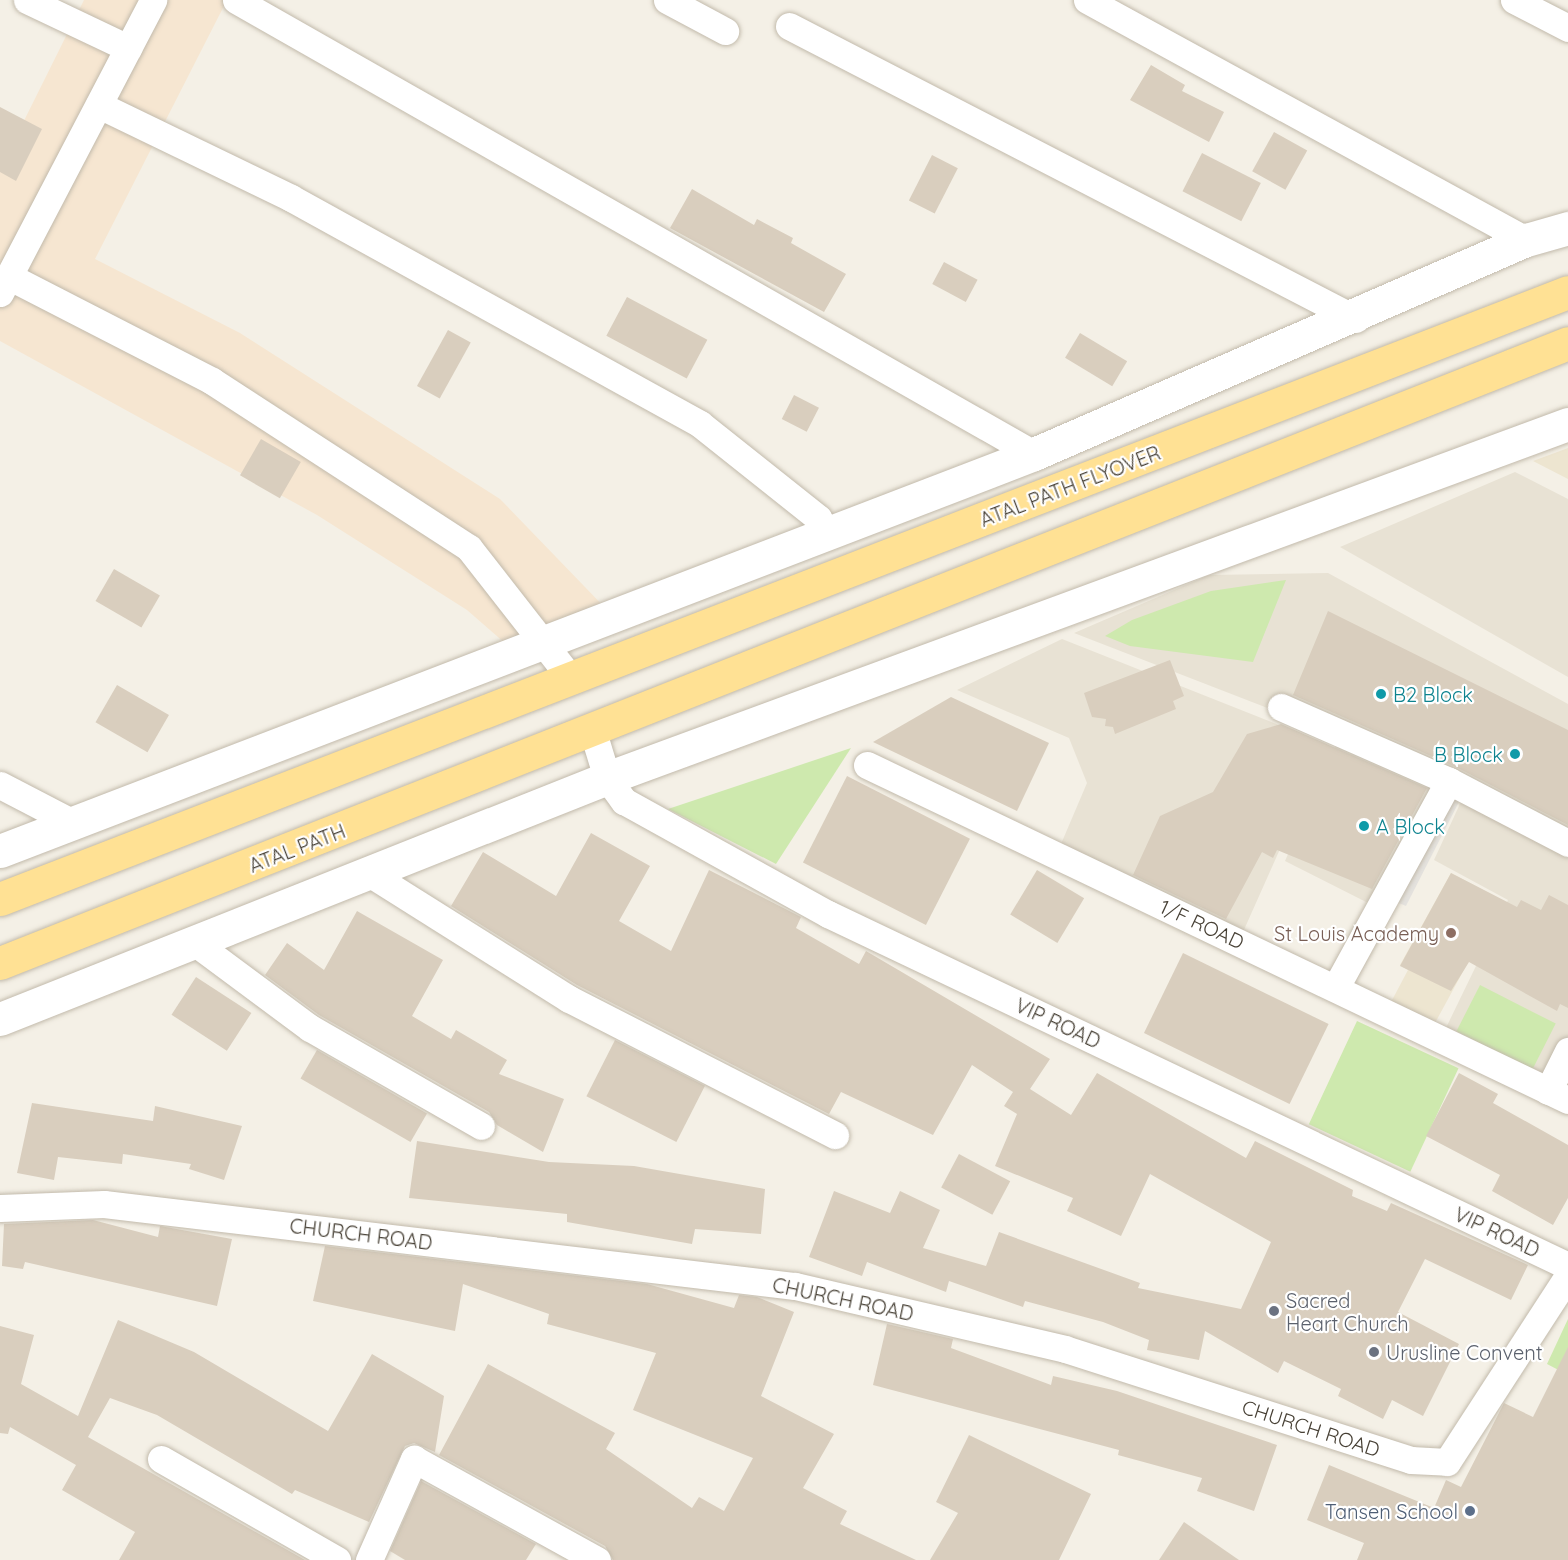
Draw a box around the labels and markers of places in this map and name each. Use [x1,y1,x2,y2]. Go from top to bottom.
place label: B2 Block [1393,682,1473,706]
marker: B2 Block [1374,687,1388,701]
place label: B Block [1434,742,1503,766]
marker: B Block [1508,747,1522,761]
place label: A Block [1376,814,1445,838]
marker: A Block [1357,819,1371,833]
place label: St Louis Academy [1274,921,1439,945]
marker: St Louis Academy [1444,926,1458,940]
place label: Sacred Heart Church [1286,1288,1409,1335]
marker: Sacred Heart Church [1267,1304,1281,1318]
place label: Urusline Convent [1386,1340,1543,1364]
marker: Urusline Convent [1367,1345,1381,1359]
place label: Tansen School [1325,1499,1458,1523]
marker: Tansen School [1463,1504,1477,1518]

